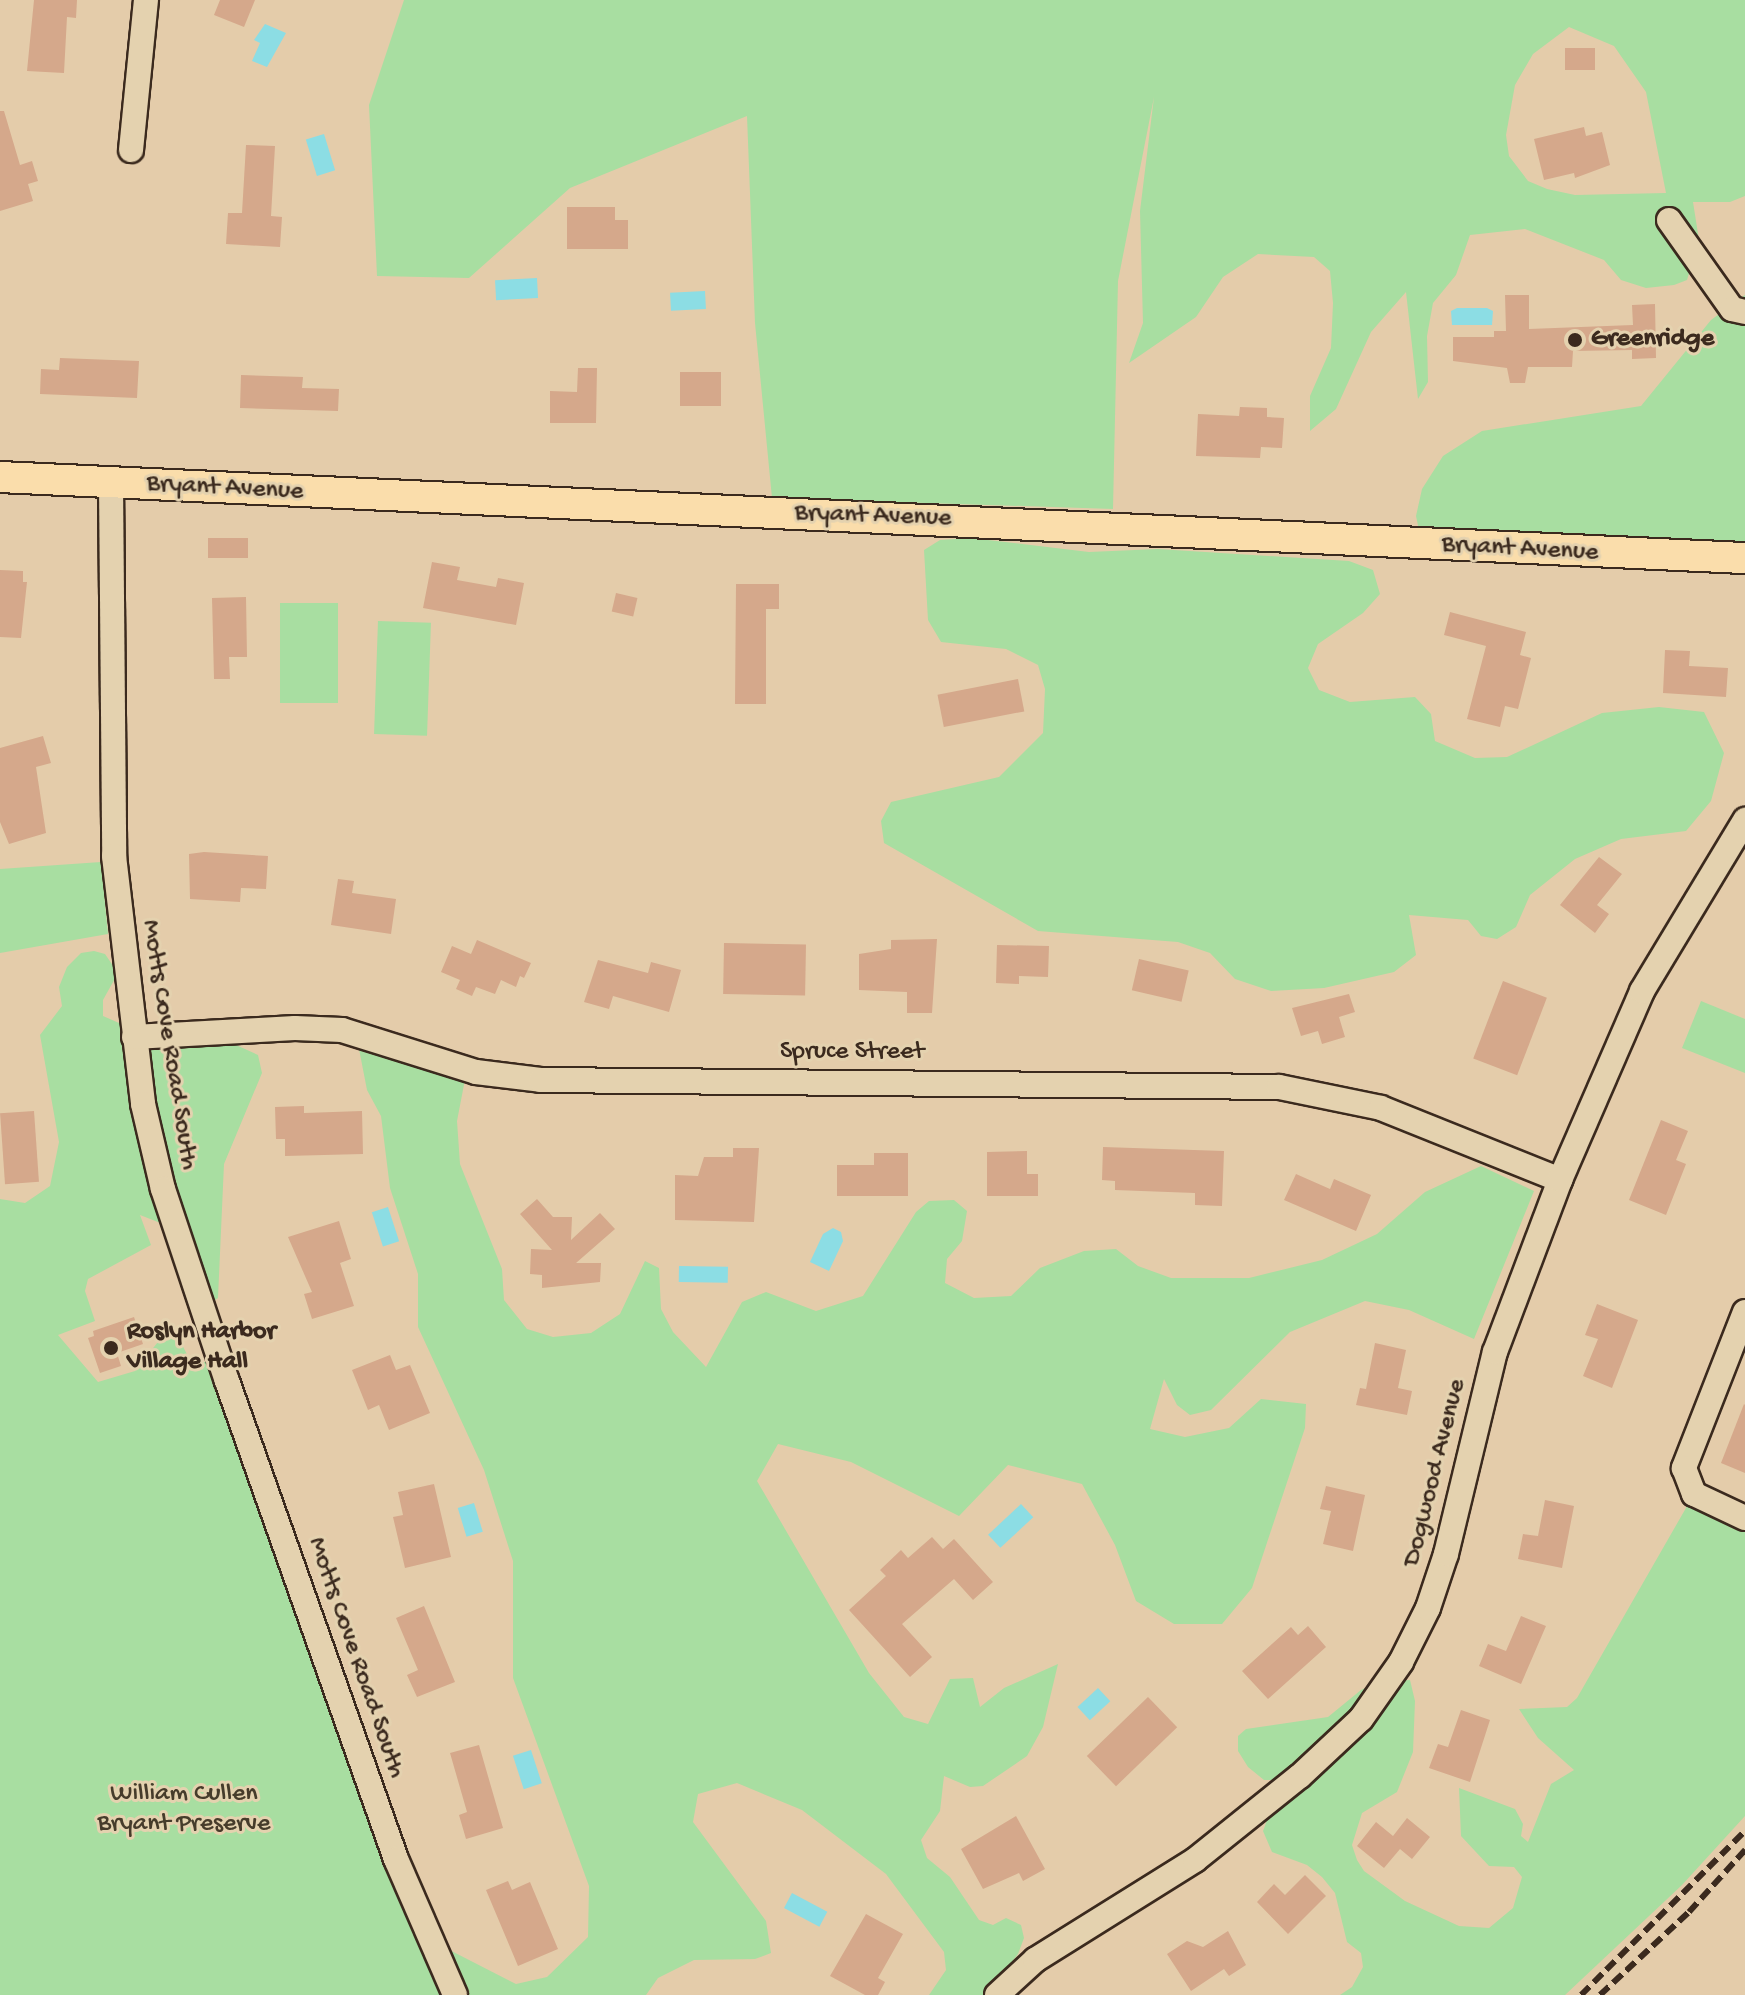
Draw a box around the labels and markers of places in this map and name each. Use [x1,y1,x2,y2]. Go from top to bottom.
place label: Greenridge [1591,324,1714,356]
marker: Greenridge [1566,331,1584,349]
place label: Roslyn Harbor Village Hall [127,1317,276,1378]
marker: Roslyn Harbor Village Hall [102,1339,120,1357]

